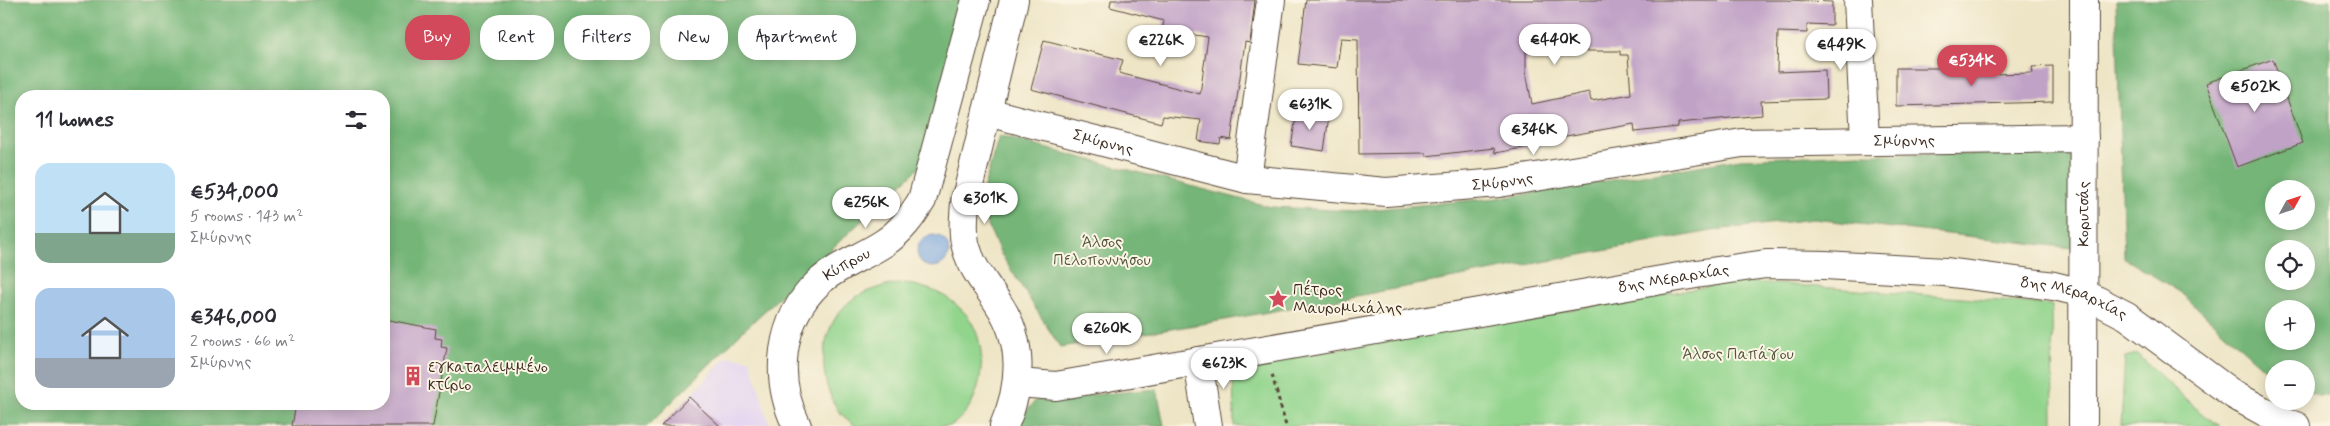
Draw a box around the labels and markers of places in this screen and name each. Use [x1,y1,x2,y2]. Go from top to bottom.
pin: €440K [1520,23,1590,66]
pin: €226K [1126,24,1196,67]
pin: €449K [1806,28,1876,71]
pin: €534K [1937,44,2007,87]
pin: €502K [2220,70,2290,113]
pin: €631K [1275,88,1345,131]
pin: €346K [1499,114,1569,156]
pin: €301K [950,182,1020,225]
pin: €256K [831,186,901,229]
place label: Πέτρος Μαυρομιχάλης [1293,279,1402,319]
place icon: Πέτρος Μαυρομιχάλης [1267,288,1289,310]
pin: €260K [1072,312,1142,355]
pin: €623K [1189,348,1259,390]
place label: εγκαταλειμμένο κτίριο [428,356,548,396]
building icon: εγκαταλειμμένο κτίριο [402,365,424,387]

